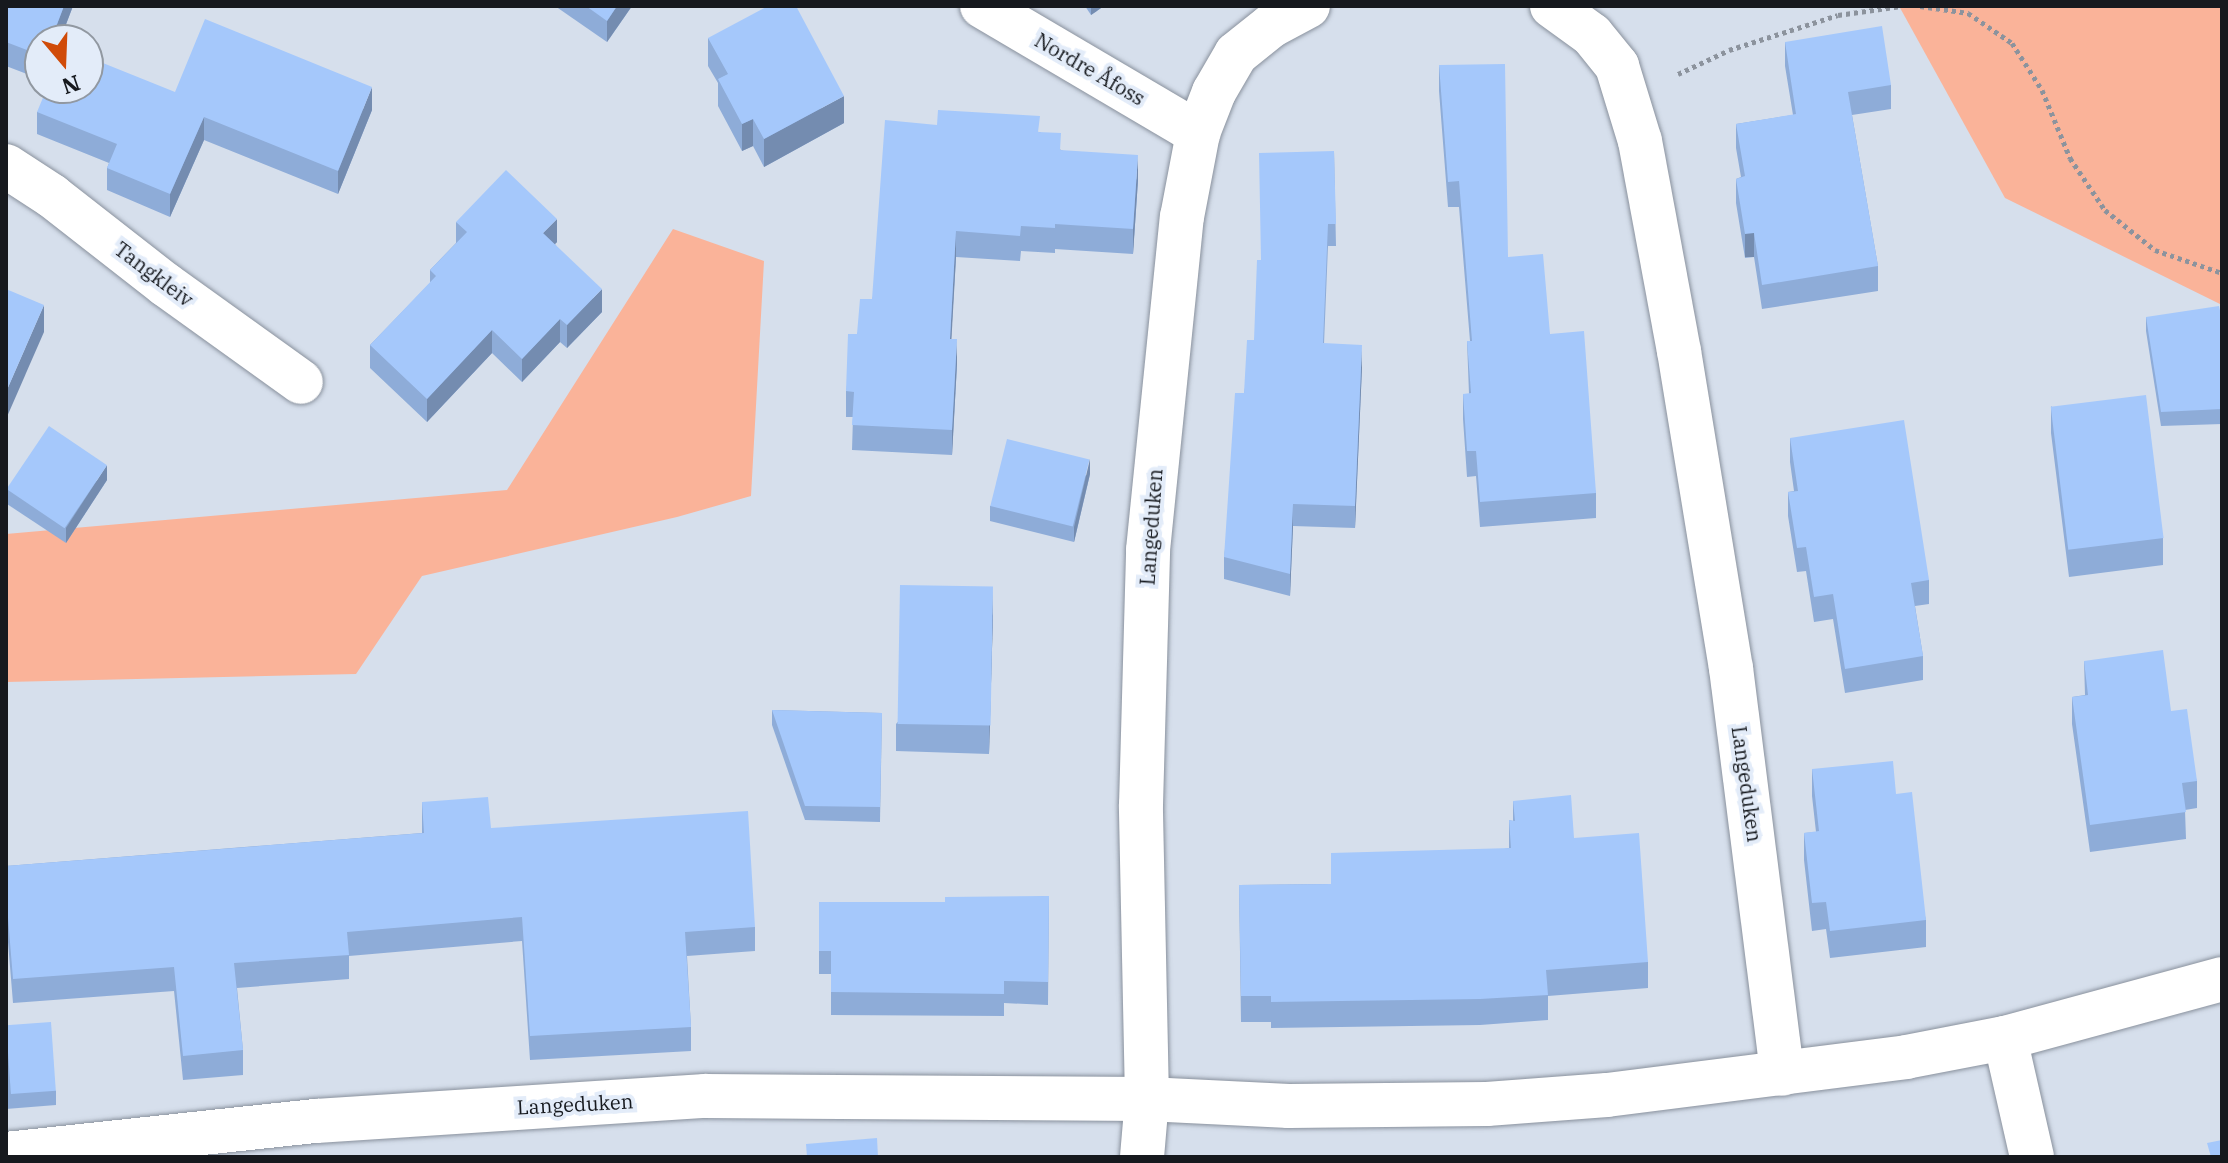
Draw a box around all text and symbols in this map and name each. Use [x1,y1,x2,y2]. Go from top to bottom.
north arrow [24,24,104,104]
street label: Nordre Åfoss [1031,28,1149,110]
text: N [58,69,84,102]
street label: Tangkleiv [110,237,198,311]
street label: Langeduken [1135,468,1167,586]
street label: Langeduken [1727,725,1767,843]
street label: Langeduken [516,1089,634,1119]

